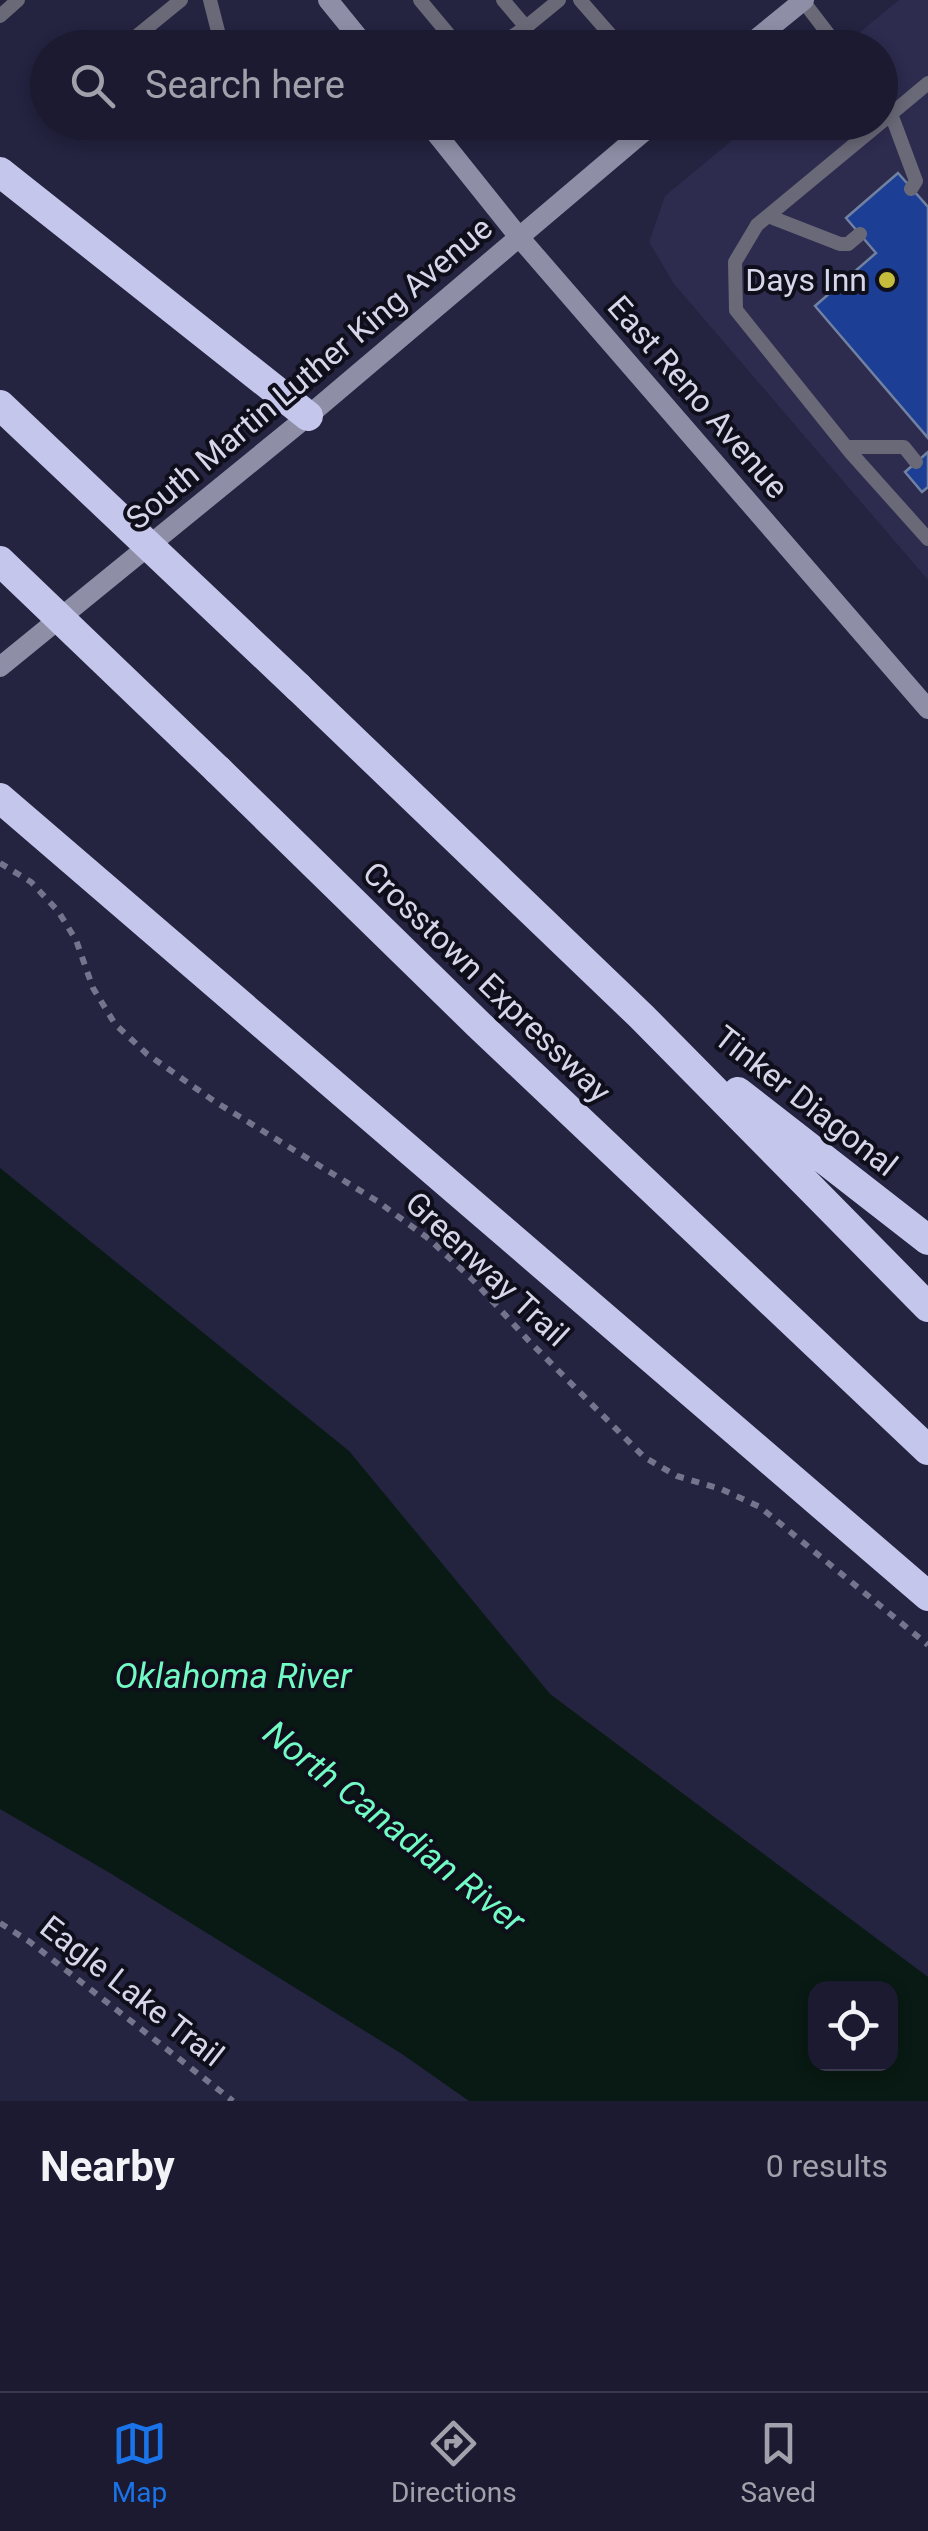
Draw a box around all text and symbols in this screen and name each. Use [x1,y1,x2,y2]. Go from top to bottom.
search box [30,30,898,140]
icon: search [65,58,120,113]
text: Search here [145,63,345,107]
street label: South Martin Luther King Avenue [118,209,500,537]
place label: Days Inn [745,261,867,299]
marker: Days Inn [876,269,898,291]
street label: East Reno Avenue [600,288,796,506]
street label: Crosstown Expressway [355,854,619,1110]
street label: Tinker Diagonal [707,1018,905,1184]
street label: Greenway Trail [398,1184,576,1354]
water label: Oklahoma River [114,1656,353,1697]
water label: North Canadian River [255,1712,534,1943]
street label: Eagle Lake Trail [33,1908,231,2074]
map controls [808,1981,898,2071]
button: locate [808,1981,898,2071]
text: Nearby [40,2142,175,2191]
text: 0 results [766,2147,888,2185]
tab: Map [112,2416,167,2509]
tab: Directions [391,2416,517,2509]
tab: Saved [740,2416,816,2509]

